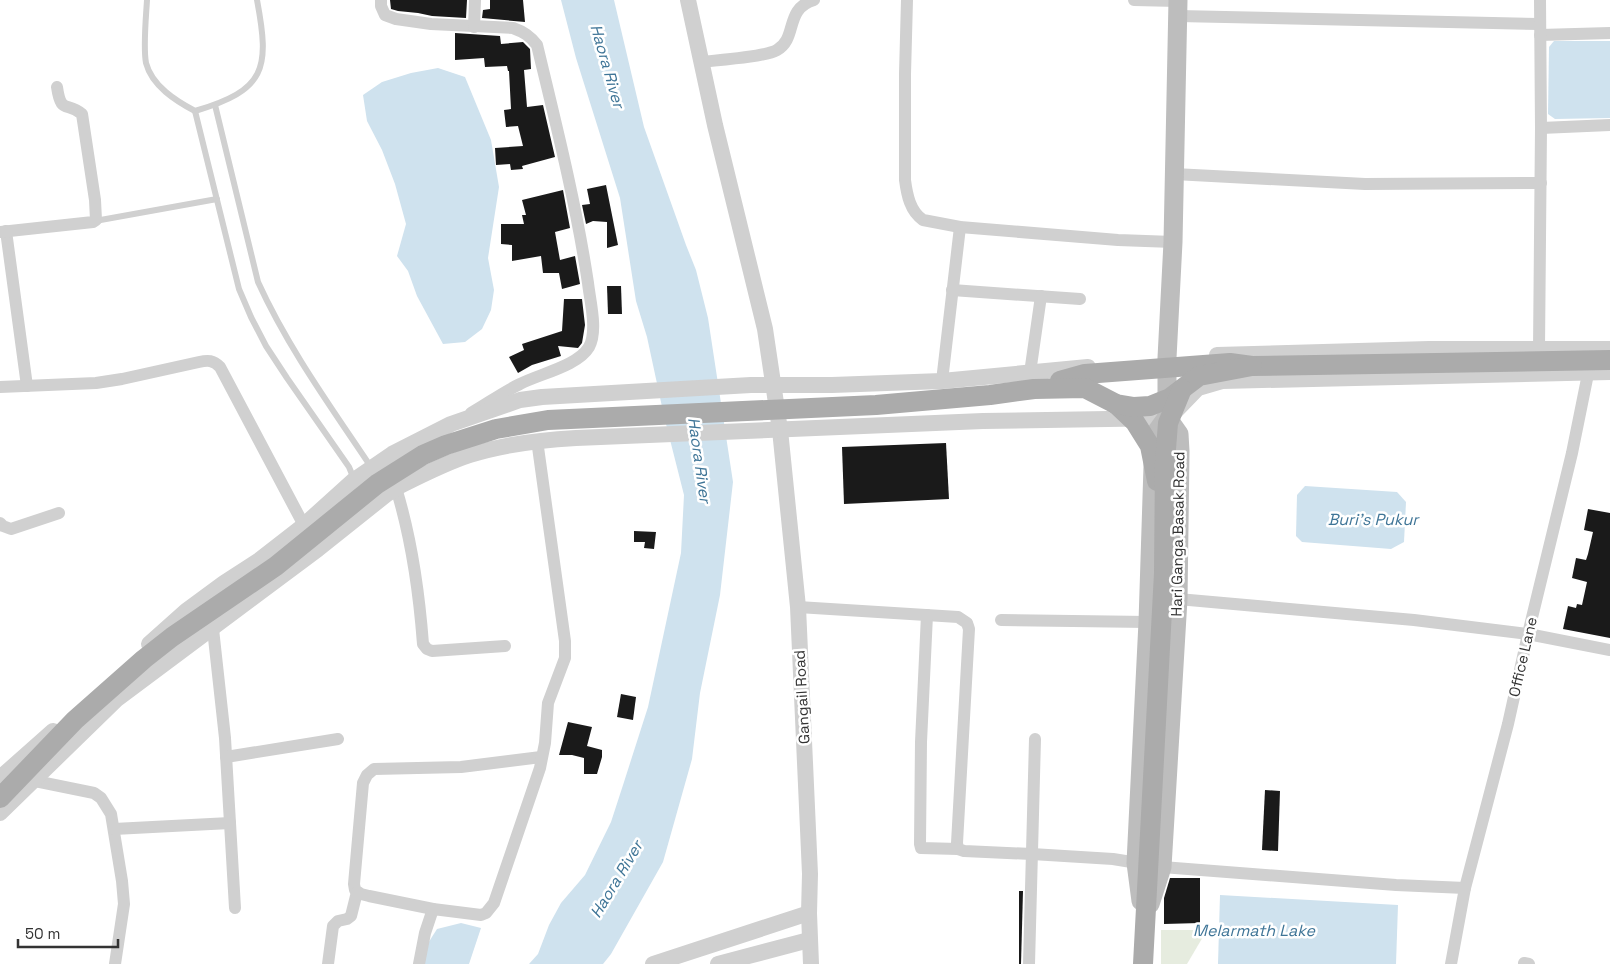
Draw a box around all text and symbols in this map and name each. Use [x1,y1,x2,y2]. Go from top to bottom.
water label: Haora River [586,22,630,112]
water label: Haora River [683,416,716,506]
street label: Hari Ganga Basak Road [1167,451,1188,617]
water label: Buri's Pukur [1328,509,1420,530]
street label: Office Lane [1504,615,1541,699]
street label: Gangail Road [790,650,813,744]
water label: Haora River [585,835,649,922]
scale bar [18,916,118,948]
water label: Melarmath Lake [1193,920,1315,941]
text: 50 m [25,924,60,943]

